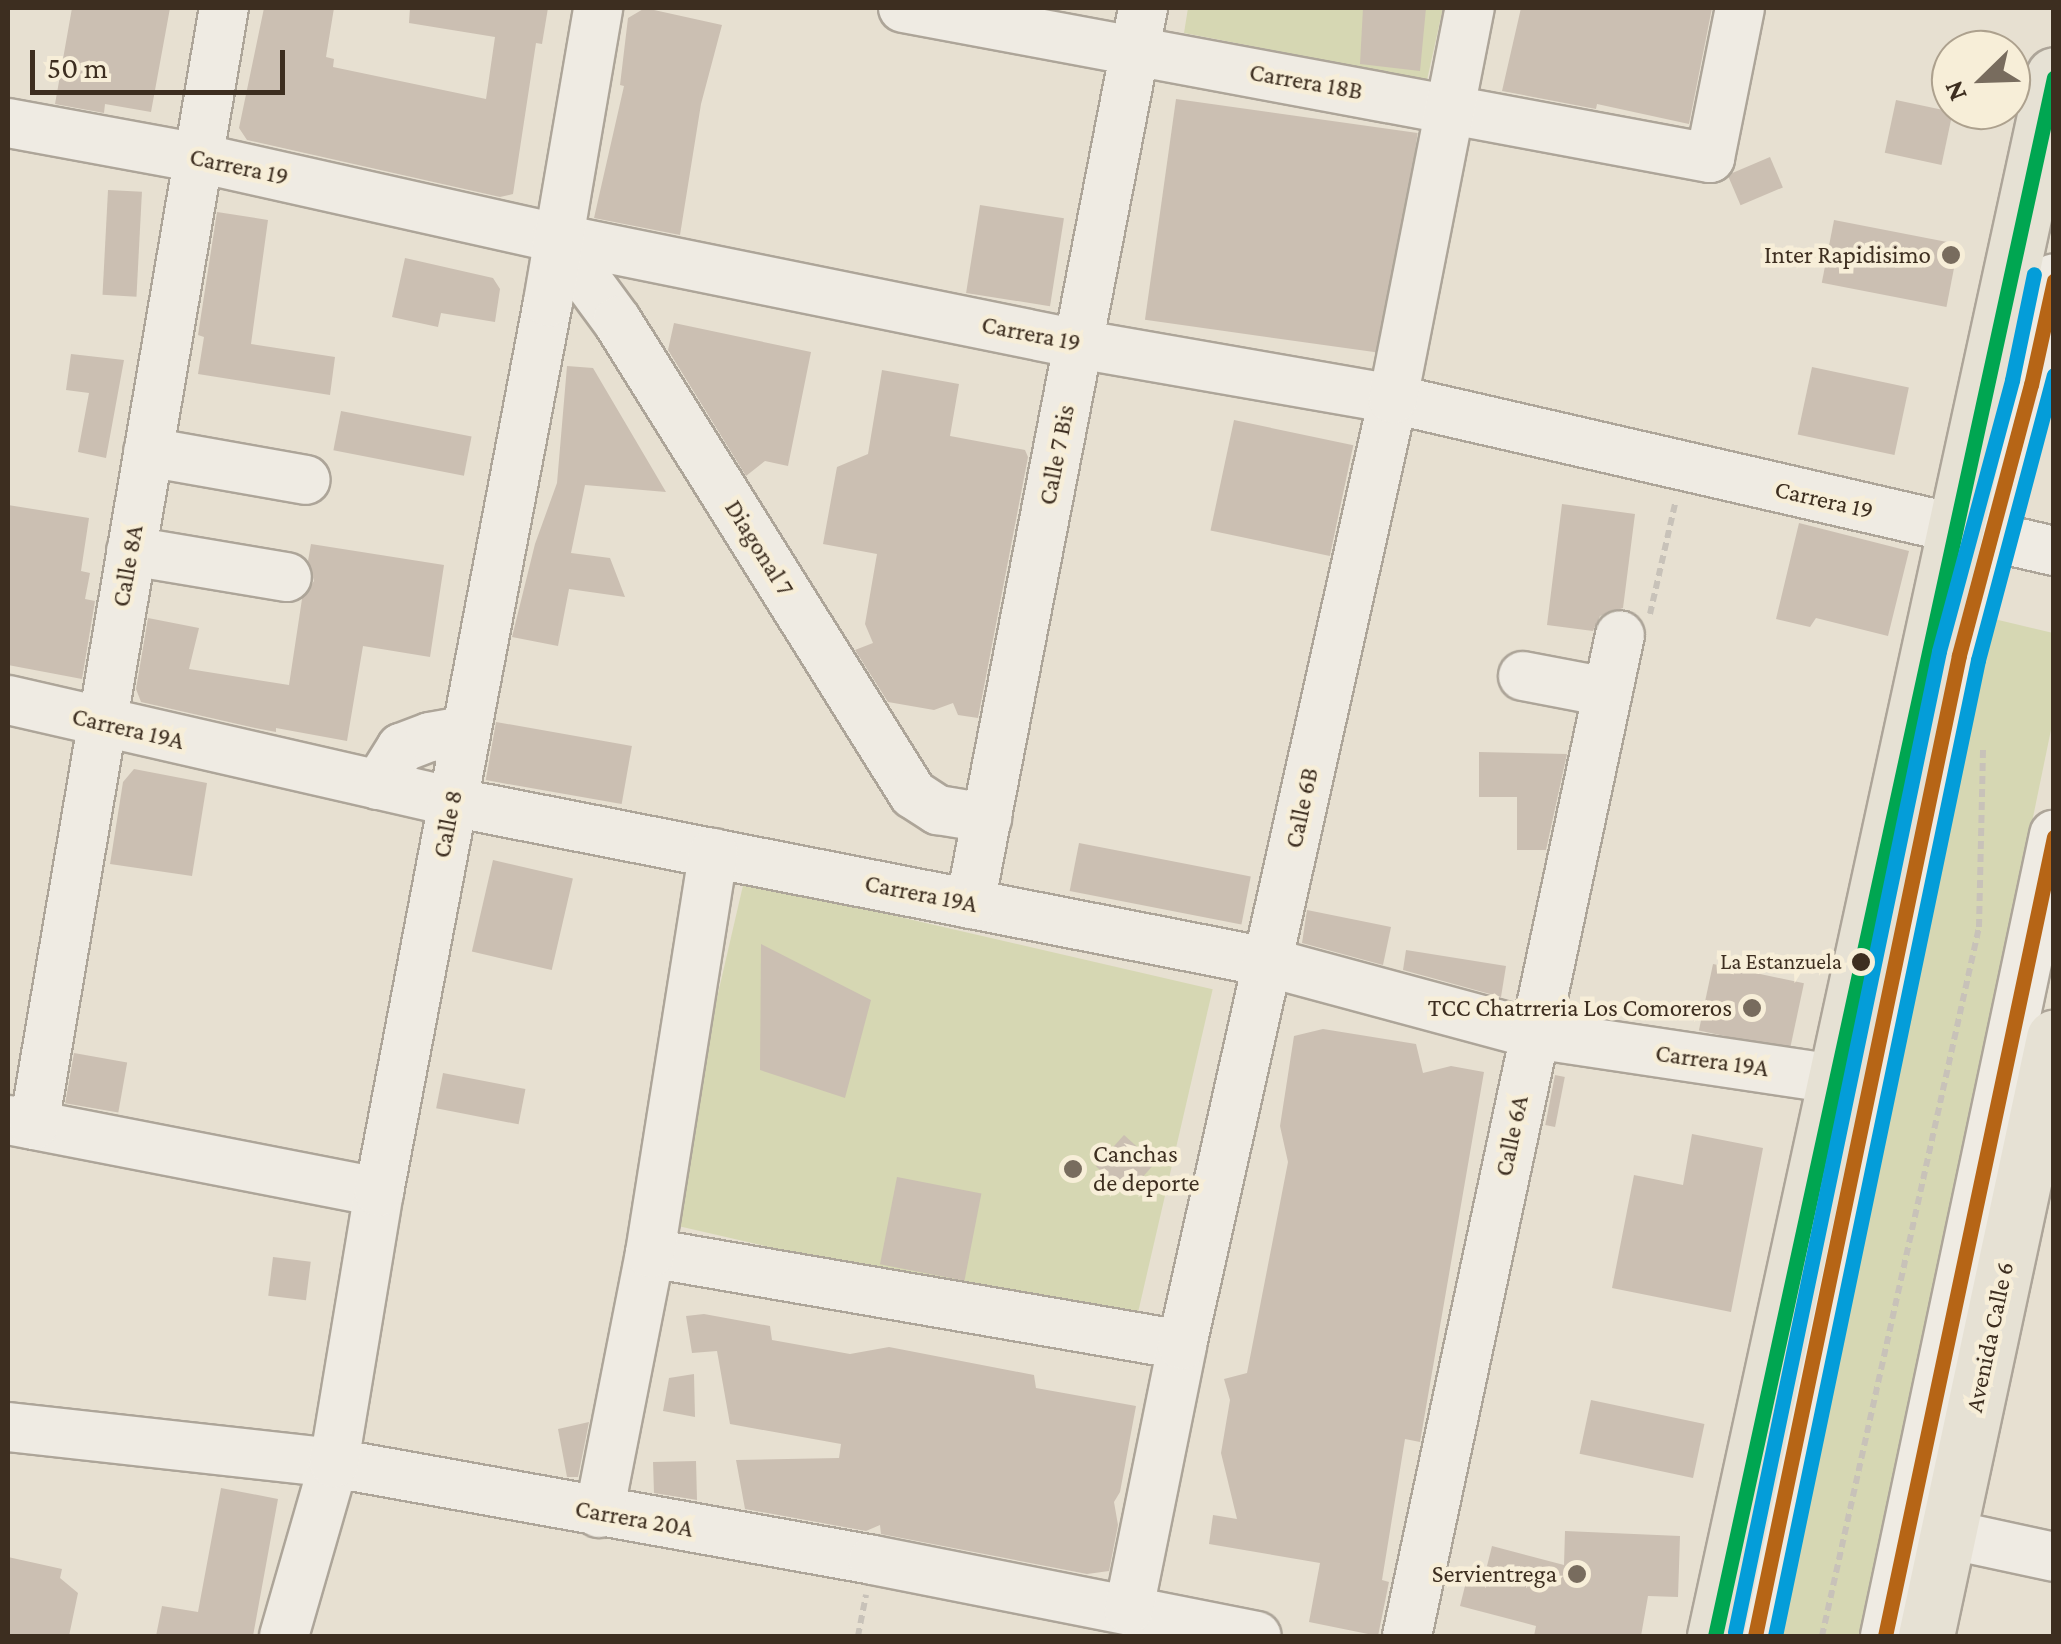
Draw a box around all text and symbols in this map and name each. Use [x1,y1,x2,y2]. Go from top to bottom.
scale bar [35,30,290,92]
north arrow [1931,30,2031,130]
text: 50 m [47,51,108,84]
street label: Carrera 18B [1247,57,1365,107]
text: N [1937,76,1973,106]
street label: Carrera 19 [187,142,291,192]
place label: Inter Rapidisimo [1764,240,1931,270]
marker: Inter Rapidisimo [1940,244,1962,266]
street label: Carrera 19 [979,310,1083,358]
street label: Calle 7 Bis [1033,402,1081,508]
street label: Carrera 19 [1772,474,1876,526]
street label: Diagonal 7 [718,495,800,601]
street label: Calle 8A [106,523,150,609]
street label: Carrera 19A [69,702,187,756]
street label: Calle 6B [1279,765,1325,851]
street label: Calle 8 [427,788,469,860]
street label: Carrera 19A [862,868,980,920]
place label: La Estanzuela [1720,949,1842,975]
marker: La Estanzuela [1851,952,1871,972]
place label: TCC Chatrreria Los Comoreros [1428,993,1732,1023]
marker: TCC Chatrreria Los Comoreros [1741,997,1763,1019]
street label: Carrera 19A [1653,1038,1771,1084]
street label: Calle 6A [1489,1093,1535,1179]
place label: Canchas de deporte [1093,1140,1199,1199]
marker: Canchas de deporte [1062,1158,1084,1180]
street label: Avenida Calle 6 [1959,1259,2021,1415]
street label: Carrera 20A [573,1494,695,1544]
place label: Servientrega [1432,1559,1557,1589]
marker: Servientrega [1566,1563,1588,1585]

